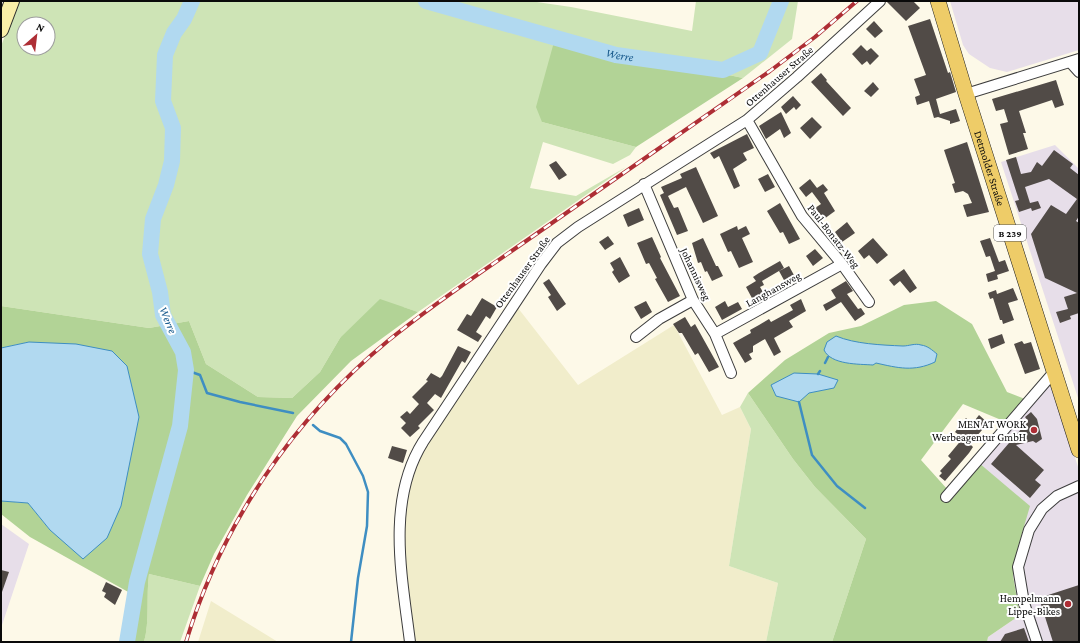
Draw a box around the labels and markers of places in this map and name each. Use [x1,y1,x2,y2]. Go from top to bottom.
place label: MEN AT WORK Werbeagentur GmbH [932,418,1027,444]
marker: MEN AT WORK Werbeagentur GmbH [1029,425,1039,435]
place label: Hempelmann Lippe-Bikes [1000,592,1060,618]
marker: Hempelmann Lippe-Bikes [1063,599,1073,609]

